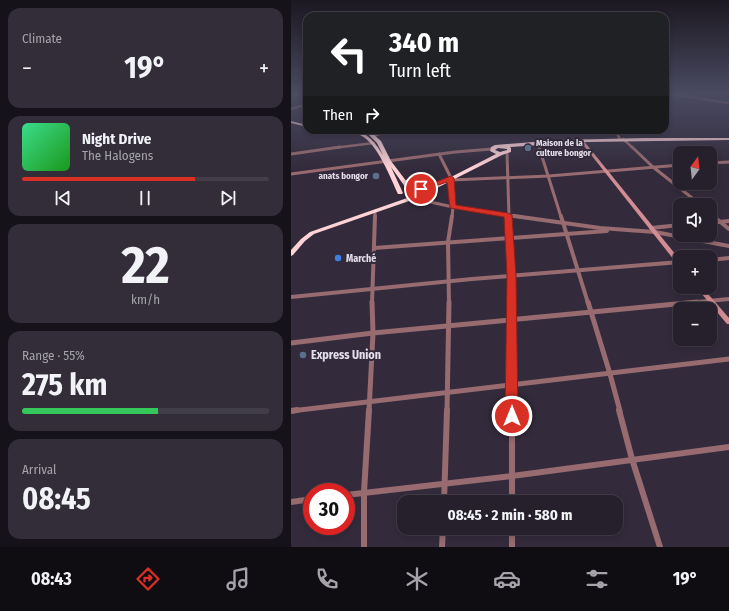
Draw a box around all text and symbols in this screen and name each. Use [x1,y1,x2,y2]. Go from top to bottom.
text: 340 m [389,26,459,59]
icon: left [323,28,375,80]
text: Climate [22,31,62,46]
text: 19° [124,50,167,86]
text: − [22,55,32,82]
text: + [259,55,269,82]
text: Turn left [389,60,451,82]
icon: right [361,104,383,126]
text: Then [323,106,353,124]
text: Night Drive [82,130,151,148]
place label: Maison de la culture bongor [536,138,592,158]
marker: Maison de la culture bongor [523,143,533,153]
north arrow [673,146,717,190]
map controls [673,146,717,346]
text: The Halogens [82,148,153,163]
place label: anats bongor [319,171,369,181]
marker: anats bongor [371,171,381,181]
pin [404,172,438,206]
icon: arrive [410,178,432,200]
icon: previous [52,187,74,209]
icon: pause [134,187,156,209]
icon: next [217,187,239,209]
button: sound [673,198,717,242]
text: 22 [121,234,170,297]
button: + [673,250,717,294]
place label: Marché [346,252,376,265]
marker: Marché [333,253,343,263]
text: km/h [131,292,160,307]
button: − [673,302,717,346]
text: Range · 55% [22,348,85,363]
place label: Express Union [311,348,381,362]
marker: Express Union [298,350,308,360]
text: 275 km [22,367,107,403]
position arrow [491,395,533,437]
text: Arrival [22,462,56,477]
text: 08:45 [22,481,91,517]
speed limit sign: 30 [303,483,355,535]
text: 08:45 · 2 min · 580 m [447,506,573,524]
icon: directions [134,565,162,593]
icon: music [224,565,252,593]
icon: phone [313,565,341,593]
icon: climate [403,565,431,593]
icon: car [493,565,521,593]
icon: filters [583,565,611,593]
text: 08:43 [31,568,72,590]
text: 19° [673,568,698,590]

